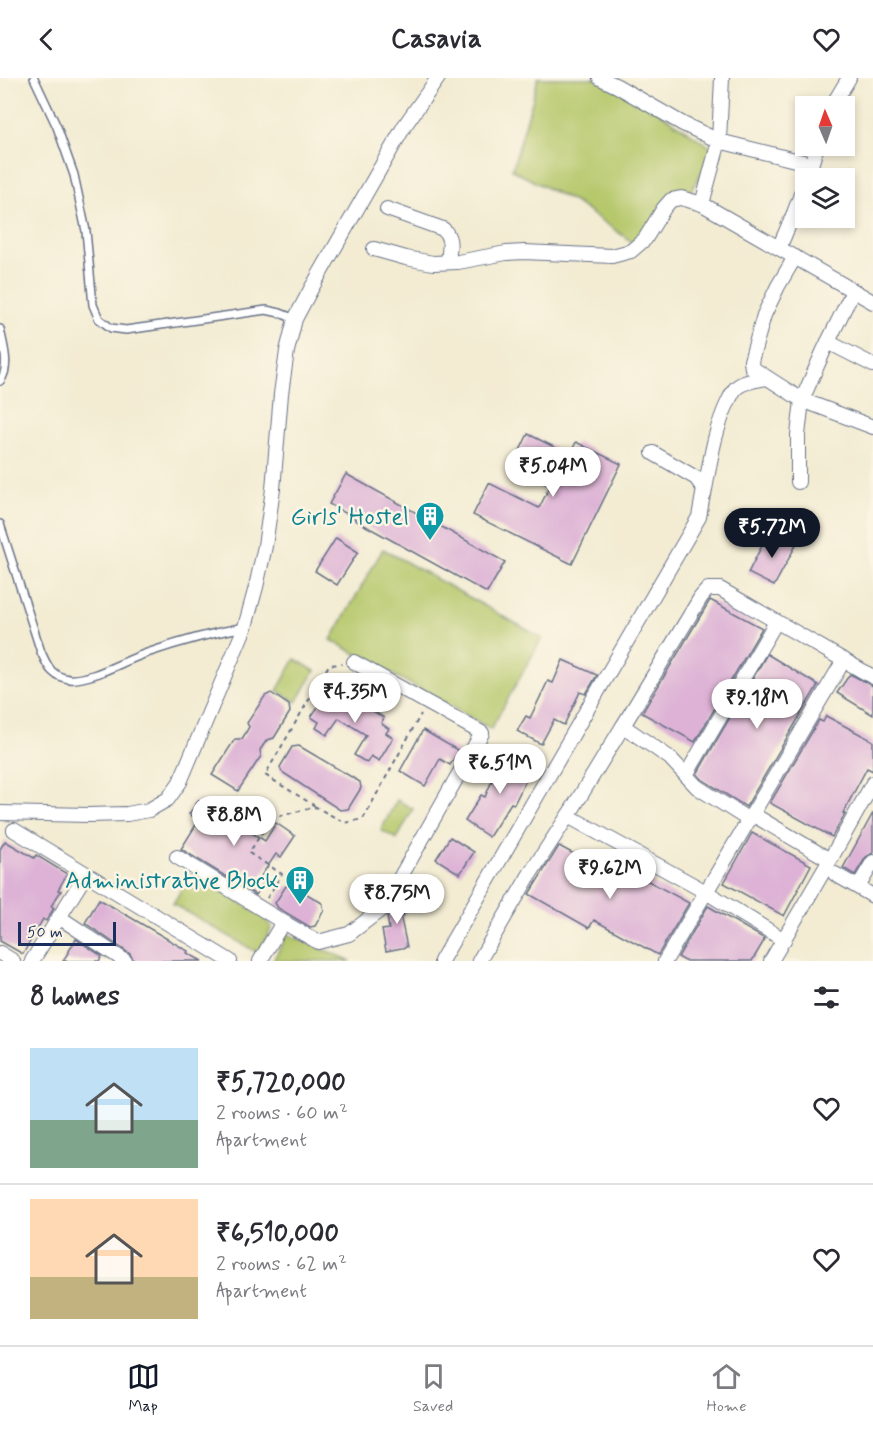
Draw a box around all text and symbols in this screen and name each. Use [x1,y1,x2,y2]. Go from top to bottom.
text: Casavia [391,22,482,57]
icon: back [30,23,63,56]
icon: heart [810,23,843,56]
north arrow [795,96,855,156]
map controls [795,96,855,228]
button: layers [795,168,855,228]
pin: ₹5.04M [504,447,602,498]
text: ₹5.04M [519,453,587,480]
building icon: Girls' Hostel [414,500,446,542]
place label: Girls' Hostel [290,502,409,533]
pin: ₹5.72M [723,508,821,559]
text: ₹5.72M [738,514,806,541]
pin: ₹4.35M [306,673,404,724]
text: ₹4.35M [323,679,387,706]
pin: ₹9.18M [708,679,806,730]
text: ₹9.18M [726,685,788,712]
pin: ₹6.51M [451,744,549,795]
text: ₹6.51M [468,750,532,777]
pin: ₹8.8M [192,796,276,847]
text: ₹8.8M [206,802,262,829]
pin: ₹9.62M [561,849,659,900]
text: ₹9.62M [578,855,642,882]
building icon: Administrative Block [284,864,316,906]
place label: Administrative Block [65,866,279,897]
pin: ₹8.75M [348,874,446,925]
text: ₹8.75M [363,880,431,907]
scale bar [18,919,116,946]
text: 50 m [27,922,63,943]
text: 8 homes [30,980,120,1014]
icon: filters [810,981,843,1014]
text: ₹5,720,000 [216,1066,346,1100]
icon: home [78,1072,150,1144]
icon: heart [810,1092,843,1125]
text: 2 rooms · 60 m² [216,1100,348,1127]
text: Apartment [216,1127,307,1154]
text: ₹6,510,000 [216,1217,339,1251]
icon: home [78,1223,150,1295]
icon: heart [810,1243,843,1276]
text: 2 rooms · 62 m² [216,1251,347,1278]
text: Apartment [216,1278,307,1305]
tab: Map [127,1360,160,1417]
tab: Saved [413,1360,453,1417]
tab: Home [707,1360,746,1417]

